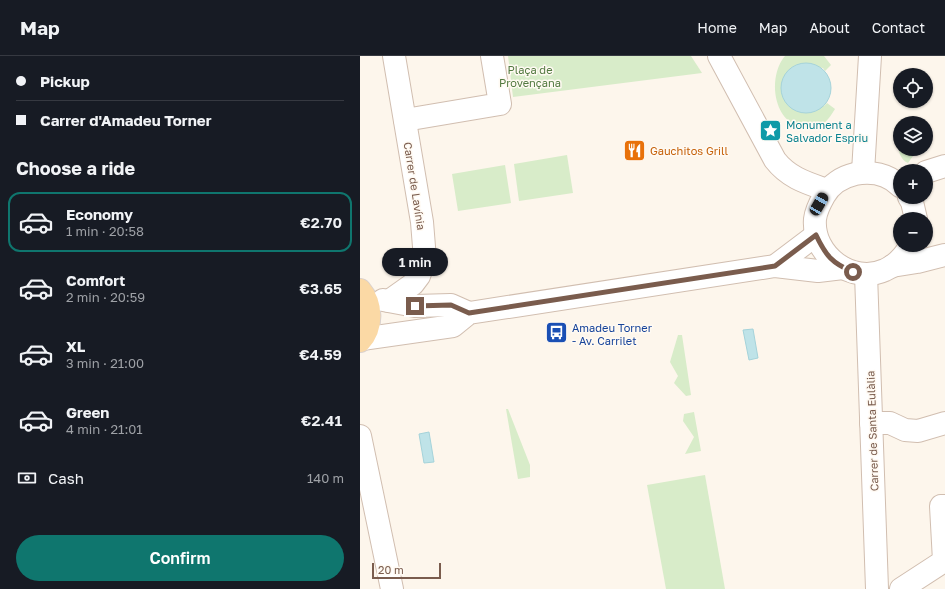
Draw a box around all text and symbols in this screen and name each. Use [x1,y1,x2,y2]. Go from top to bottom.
text: Map [20,16,60,39]
text: Home [697,19,737,36]
text: Map [759,19,787,36]
text: About [809,19,850,36]
text: Contact [872,19,925,36]
park label: Plaça de Provençana [499,63,561,89]
map controls [893,68,933,252]
button: locate [893,68,933,108]
text: Pickup [40,72,90,90]
text: Carrer d'Amadeu Torner [40,111,211,129]
button: layers [893,116,933,156]
place icon: Monument a Salvador Espriu [758,117,784,143]
place label: Monument a Salvador Espriu [786,118,868,144]
restaurant icon: Gauchitos Grill [621,137,647,163]
street label: Carrer de Lavínia [402,141,428,231]
place label: Gauchitos Grill [650,144,728,157]
text: Choose a ride [16,157,135,179]
button: + [893,164,933,204]
car [808,191,830,217]
icon: car [18,204,54,240]
text: Economy [66,205,133,223]
button: − [893,212,933,252]
text: €2.70 [300,213,342,231]
text: 1 min · 20:58 [66,223,144,239]
callout: 1 min [382,248,448,276]
text: 1 min [399,254,431,270]
route start [844,263,862,281]
icon: car [18,270,54,306]
text: Comfort [66,271,125,289]
text: €3.65 [300,279,342,297]
text: 2 min · 20:59 [66,289,145,305]
route end [406,297,424,315]
bus stop icon: Amadeu Torner - Av. Carrilet [544,320,570,346]
place label: Amadeu Torner - Av. Carrilet [572,321,653,347]
icon: car [18,336,54,372]
text: XL [66,337,85,355]
text: €4.59 [299,345,342,363]
text: 3 min · 21:00 [66,355,144,371]
street label: Carrer de Santa Eulàlia [863,371,881,491]
icon: car [18,402,54,438]
text: Green [66,403,109,421]
text: €2.41 [301,411,342,429]
text: 4 min · 21:01 [66,421,143,437]
icon: cash [16,467,38,489]
text: Cash [48,469,84,487]
text: 140 m [307,470,344,486]
button: Confirm [16,535,344,581]
scale bar [372,561,441,580]
text: 20 m [378,563,404,576]

